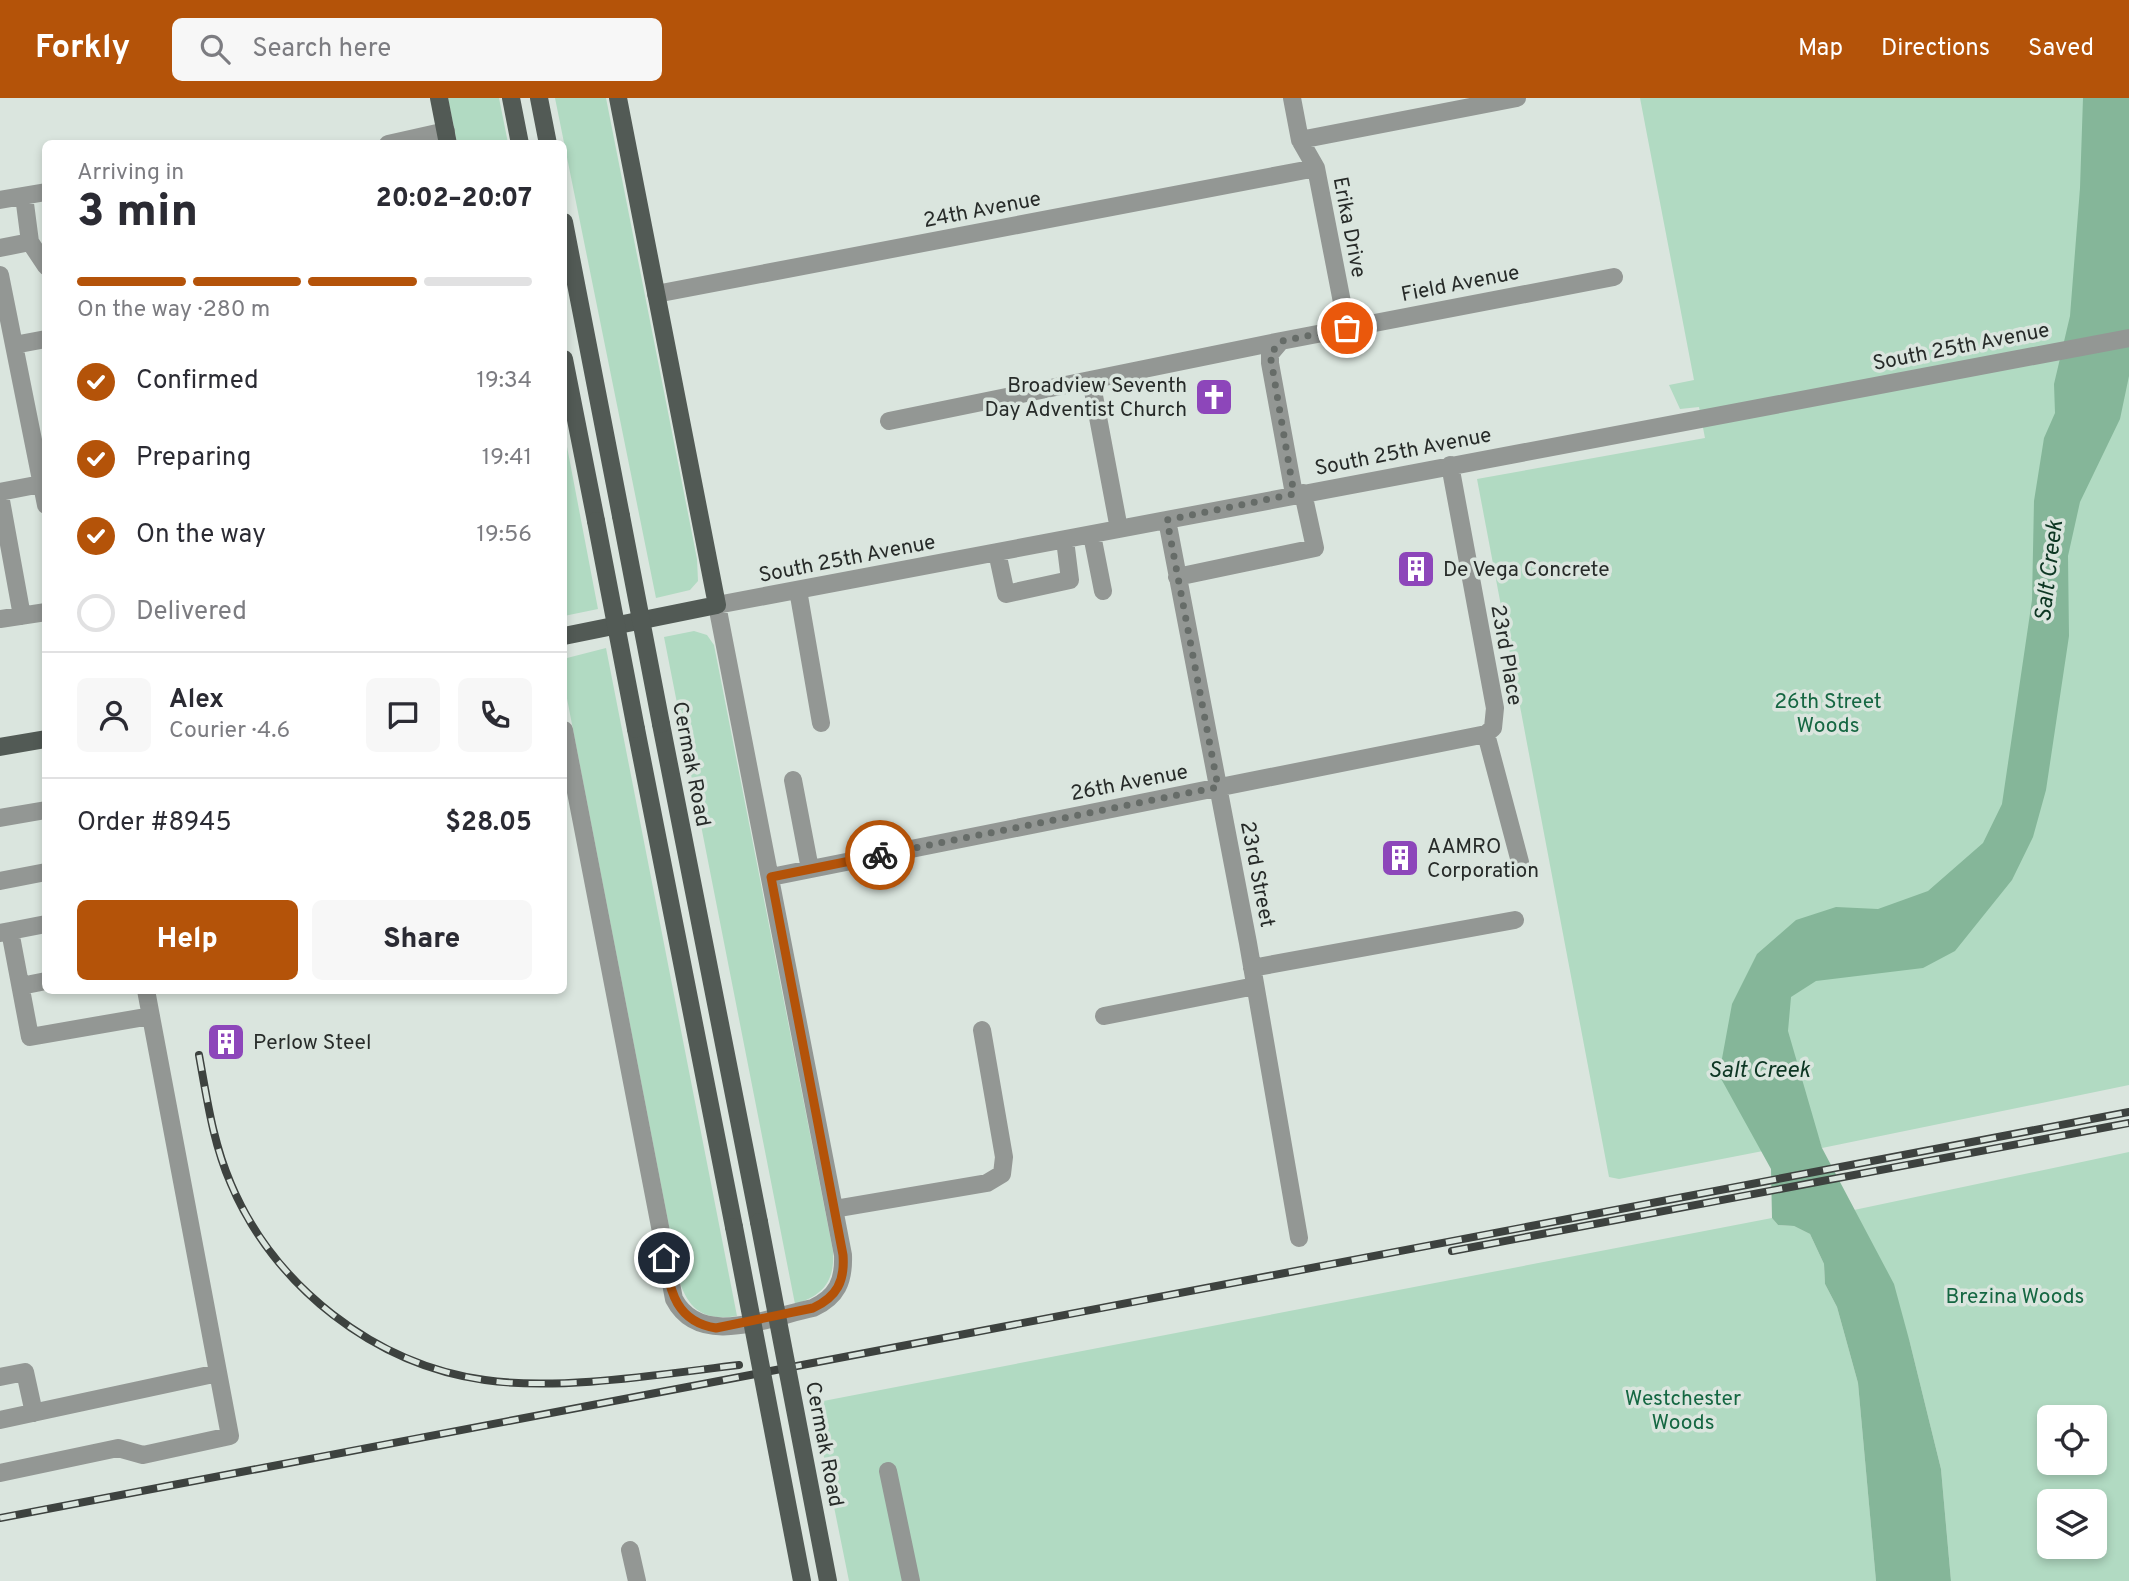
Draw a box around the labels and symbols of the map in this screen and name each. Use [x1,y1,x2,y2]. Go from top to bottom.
street label: Erika Drive [1326,175,1372,280]
street label: 24th Avenue [921,186,1043,235]
street label: Field Avenue [1399,260,1522,309]
pin [1317,298,1377,358]
street label: South 25th Avenue [1871,317,2052,378]
place label: Broadview Seventh Day Adventist Church [985,373,1187,424]
church icon: Broadview Seventh Day Adventist Church [1193,376,1235,418]
street label: South 25th Avenue [1313,422,1494,483]
water label: Salt Creek [2030,518,2071,624]
street label: South 25th Avenue [757,529,938,590]
building icon: De Vega Concrete [1395,548,1437,590]
place label: De Vega Concrete [1443,557,1610,584]
street label: 23rd Place [1483,603,1528,708]
park label: 26th Street Woods [1774,689,1882,740]
street label: Cermak Road [665,699,716,829]
street label: 26th Avenue [1068,759,1190,808]
street label: 23rd Street [1233,819,1280,930]
courier [845,820,915,890]
place label: AAMRO Corporation [1427,834,1539,885]
building icon: AAMRO Corporation [1379,837,1421,879]
building icon: Perlow Steel [205,1021,247,1063]
place label: Perlow Steel [253,1030,371,1057]
water label: Salt Creek [1708,1057,1811,1086]
pin [634,1228,694,1288]
park label: Brezina Woods [1946,1284,2084,1311]
street label: Cermak Road [798,1379,849,1509]
park label: Westchester Woods [1625,1386,1741,1437]

